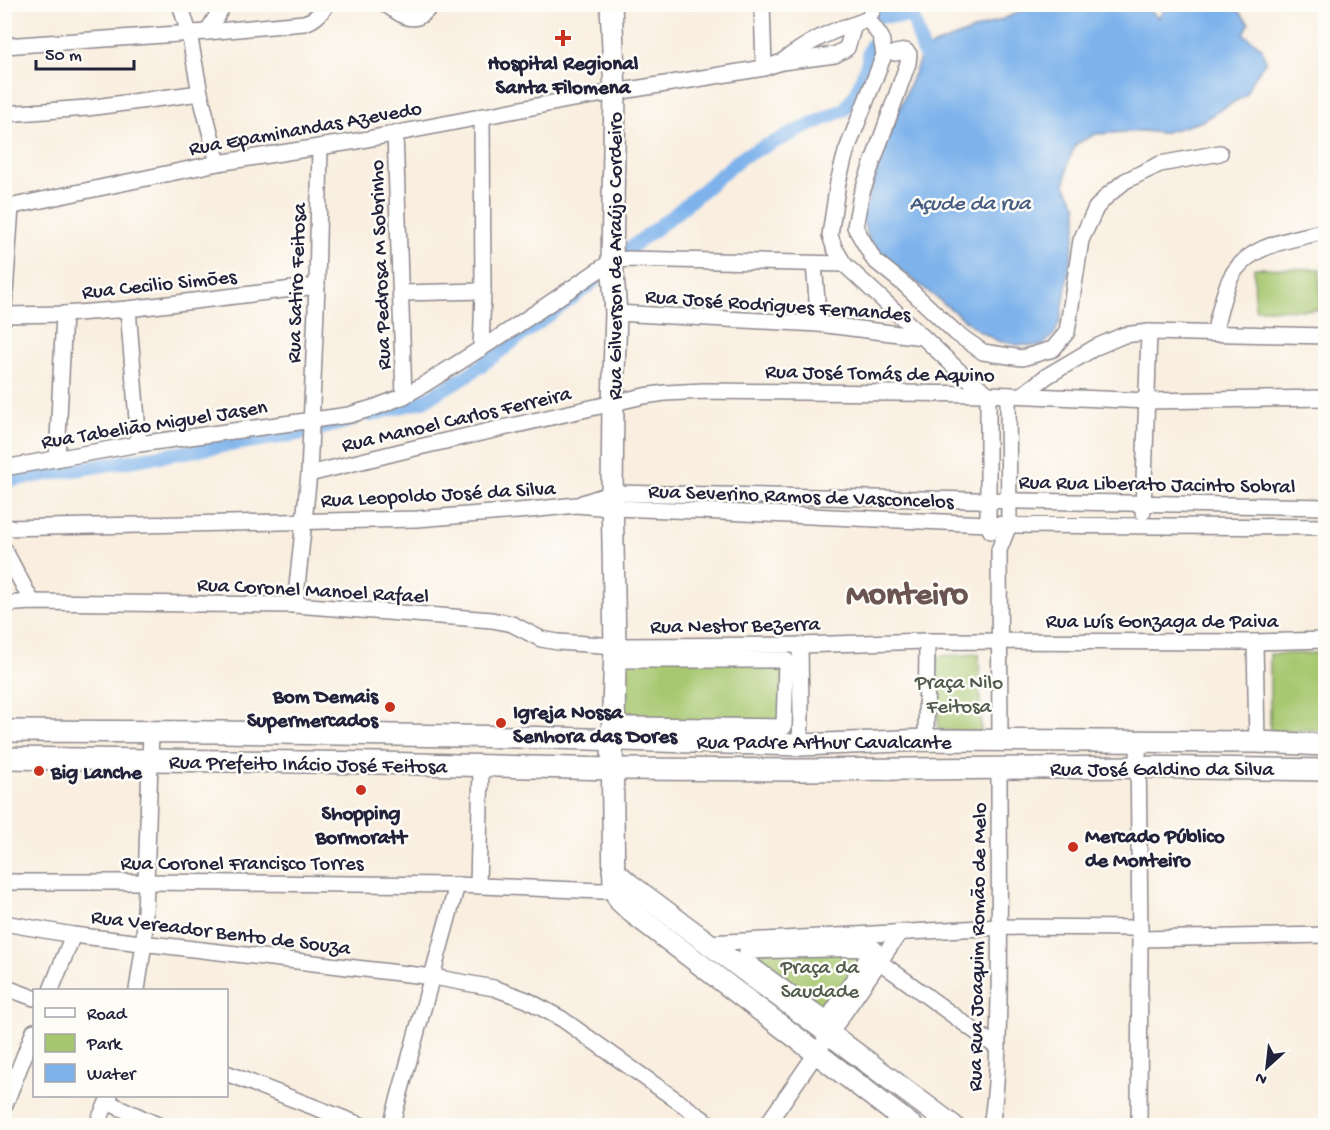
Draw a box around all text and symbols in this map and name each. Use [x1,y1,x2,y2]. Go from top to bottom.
marker: Hospital Regional Santa Filomena [554,29,572,47]
scale bar [36,33,134,71]
text: 50 m [45,46,82,67]
place label: Hospital Regional Santa Filomena [488,53,639,102]
street label: Rua Epaminandas Azevedo [187,98,424,163]
street label: Rua Gilverson de Araújo Cordeiro [605,112,630,400]
street label: Rua Pedrosa M Sobrinho [366,159,399,370]
water label: Açude da rua [910,192,1032,218]
street label: Rua Satiro Feitosa [283,201,314,364]
street label: Rua Cecilio Simões [81,266,239,307]
street label: Rua José Rodrigues Fernandes [644,286,913,329]
street label: Rua José Tomás de Aquino [765,361,995,390]
street label: Rua Manoel Carlos Ferreira [340,383,575,460]
street label: Rua Tabelião Miguel Jasen [40,396,269,457]
street label: Rua Rua Liberato Jacinto Sobral [1018,472,1296,501]
street label: Rua Leopoldo José da Silva [320,478,558,515]
street label: Rua Severino Ramos de Vasconcelos [648,481,955,516]
street label: Rua Coronel Manoel Rafael [196,574,429,611]
district label: Monteiro [846,578,968,616]
street label: Rua Luís Gonzaga de Paiva [1046,611,1280,636]
street label: Rua Nestor Bezerra [650,613,822,641]
park label: Praça Nilo Feitosa [914,672,1003,721]
place label: Bom Demais Supermercados [247,686,379,735]
marker: Bom Demais Supermercados [383,700,397,714]
place label: Igreja Nossa Senhora das Dores [513,702,678,751]
marker: Igreja Nossa Senhora das Dores [494,716,508,730]
street label: Rua Padre Arthur Cavalcante [697,732,953,757]
street label: Rua Prefeito Inácio José Feitosa [169,752,449,781]
street label: Rua José Galdino da Silva [1050,759,1275,784]
place label: Big Lanche [50,762,143,787]
marker: Big Lanche [32,764,46,778]
marker: Shopping Bormoratt [354,783,368,797]
street label: Rua Rua Joaquim Romão de Melo [964,802,995,1092]
place label: Shopping Bormoratt [314,803,409,852]
place label: Mercado Público de Monteiro [1085,826,1225,875]
marker: Mercado Público de Monteiro [1066,840,1080,854]
street label: Rua Coronel Francisco Torres [120,853,365,878]
street label: Rua Vereador Bento de Souza [89,906,353,963]
park label: Praça da Saudade [780,957,861,1006]
legend [33,989,228,1097]
text: Road [87,1005,128,1026]
text: Park [86,1035,123,1056]
north arrow [1237,1037,1297,1097]
text: Water [87,1065,137,1086]
text: N [1252,1066,1271,1088]

